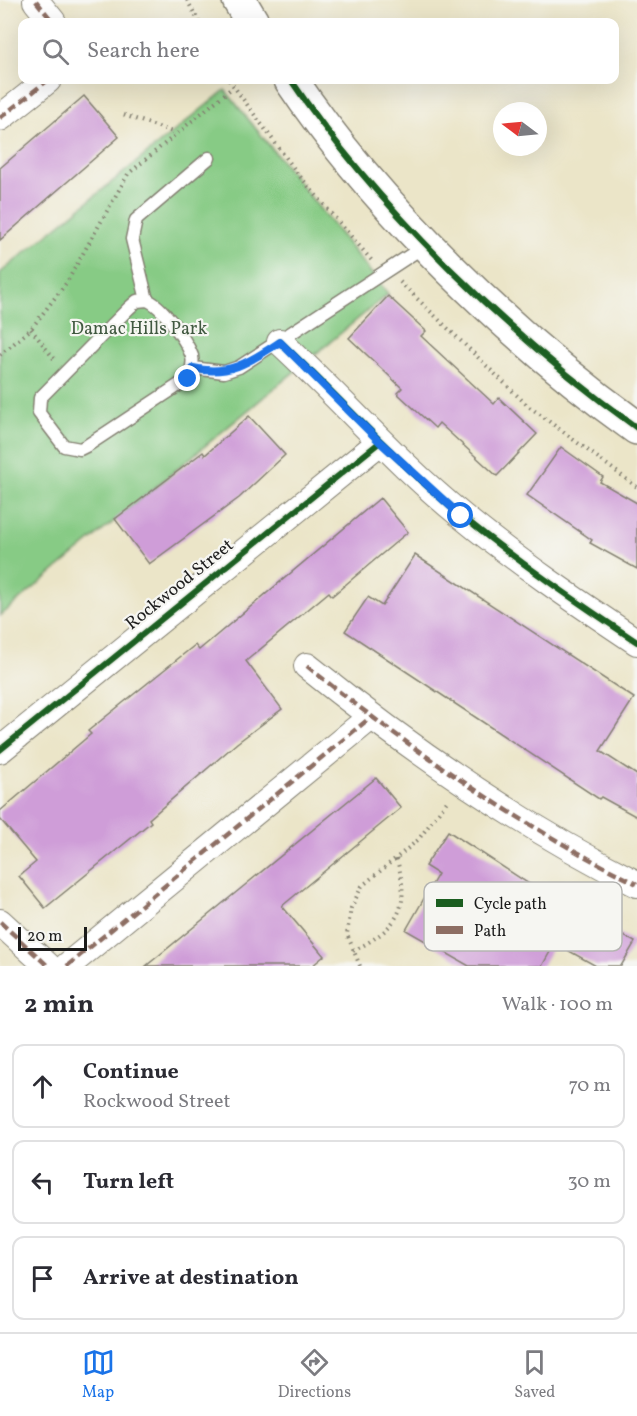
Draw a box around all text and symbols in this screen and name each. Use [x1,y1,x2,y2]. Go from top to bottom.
search box [18,18,619,84]
icon: search [39,35,72,68]
text: Search here [87,36,200,67]
north arrow [493,102,547,156]
park label: Damac Hills Park [71,317,207,342]
route end [174,365,200,391]
route start [447,502,473,528]
street label: Rockwood Street [121,534,239,636]
legend [424,882,622,951]
text: Cycle path [474,894,547,916]
text: Path [474,921,506,943]
scale bar [18,924,87,952]
text: 20 m [27,926,62,948]
text: 2 min [24,987,94,1023]
text: Walk · 100 m [502,991,613,1019]
text: Continue [83,1057,179,1088]
icon: ahead [26,1070,59,1103]
text: 70 m [568,1072,611,1100]
text: Rockwood Street [83,1088,231,1116]
icon: left [26,1166,59,1199]
text: Turn left [83,1167,174,1198]
text: 30 m [567,1168,611,1196]
icon: arrive [26,1262,59,1295]
text: Arrive at destination [83,1263,299,1294]
tab: Map [82,1346,115,1404]
tab: Directions [278,1346,351,1404]
tab: Saved [514,1346,555,1404]

